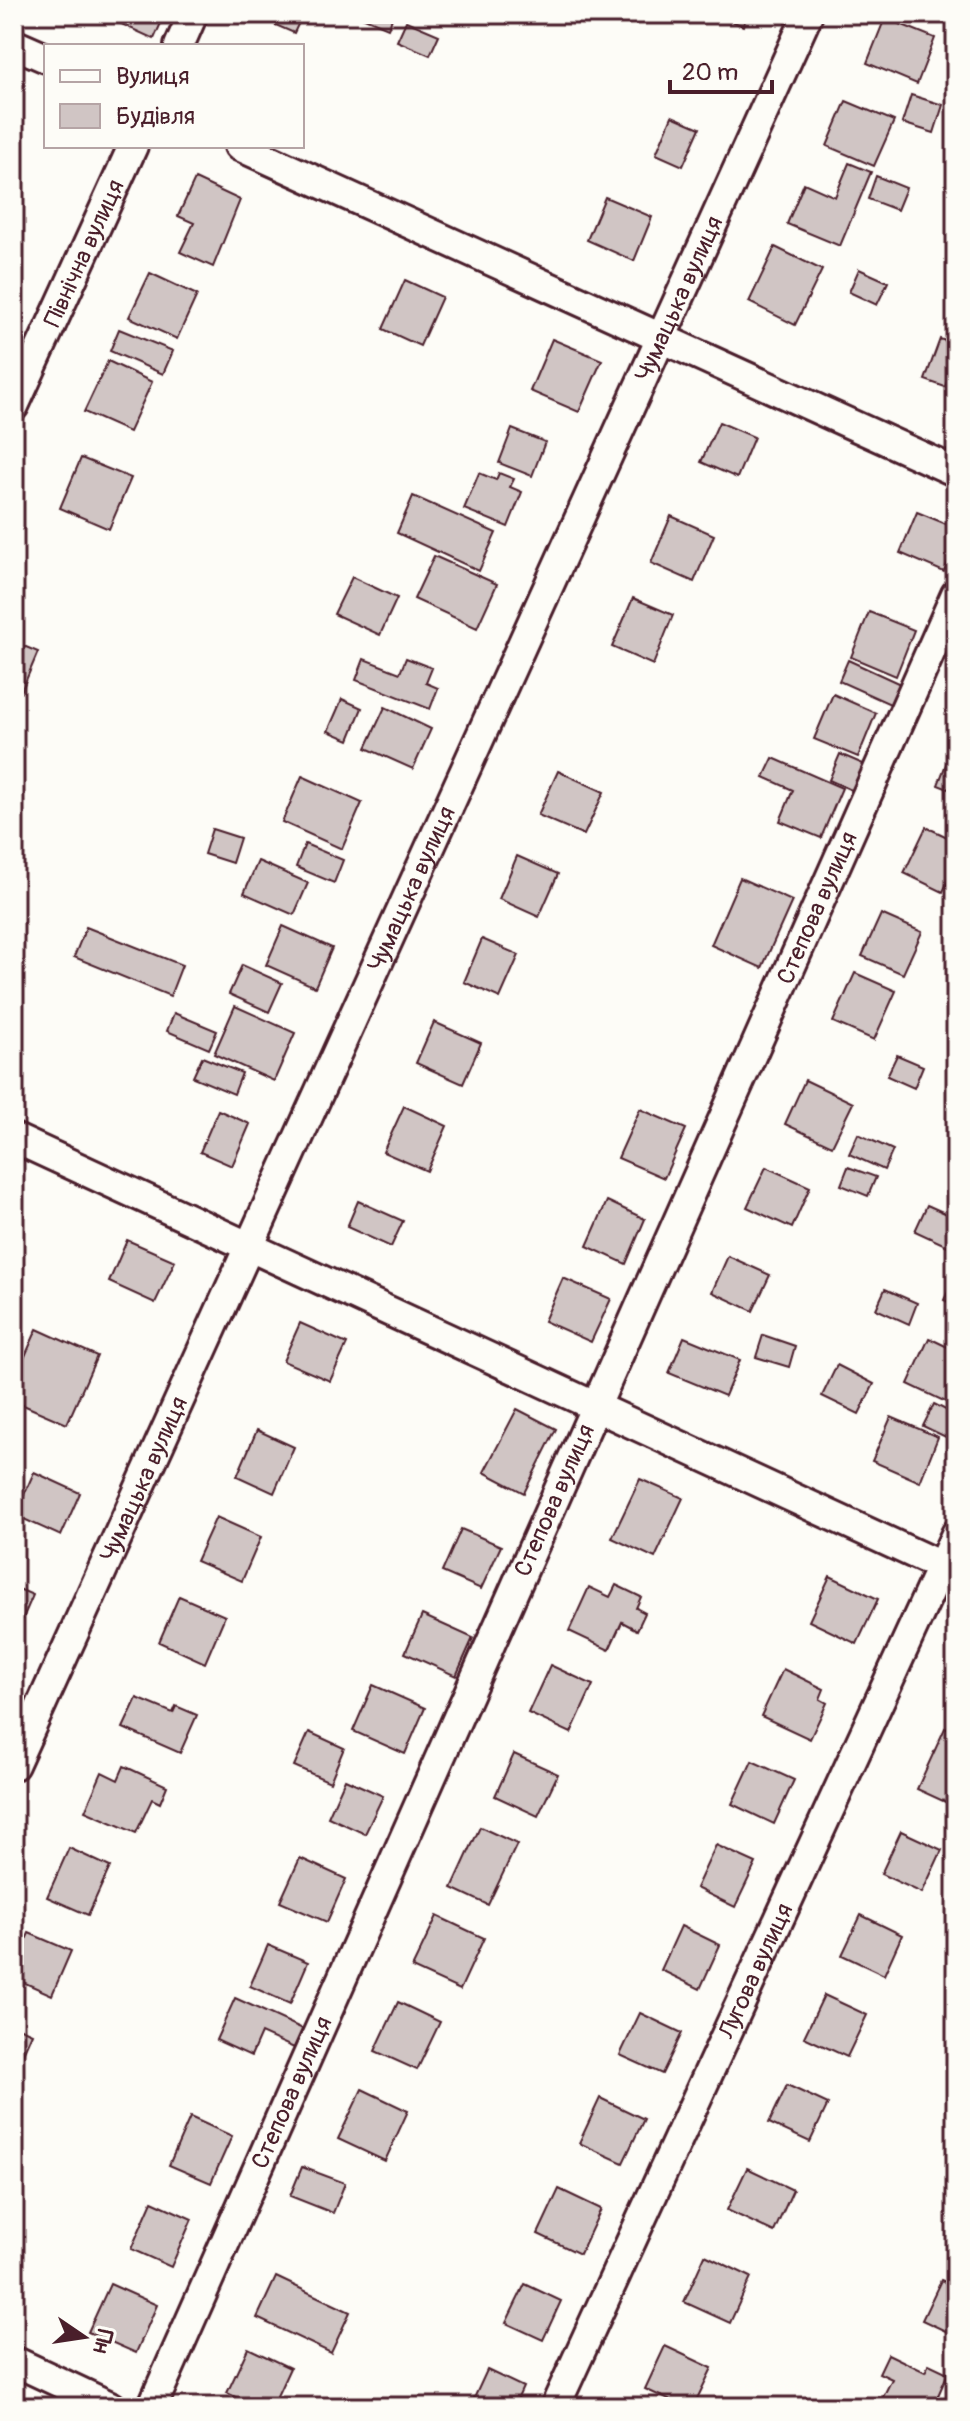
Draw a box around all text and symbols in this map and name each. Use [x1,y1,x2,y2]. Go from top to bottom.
legend [44,44,304,148]
scale bar [670,44,772,94]
text: 20 m [682,58,738,87]
text: Вулиця [116,62,189,91]
text: Будівля [116,102,195,131]
street label: Північна вулиця [38,175,130,332]
street label: Чумацька вулиця [629,212,729,386]
street label: Чумацька вулиця [361,802,461,976]
street label: Степова вулиця [770,827,863,989]
street label: Чумацька вулиця [94,1392,194,1566]
street label: Степова вулиця [508,1419,601,1581]
street label: Лугова вулиця [711,1899,799,2044]
street label: Степова вулиця [245,2012,338,2173]
north arrow [44,2297,124,2377]
text: Пн [86,2326,119,2356]

